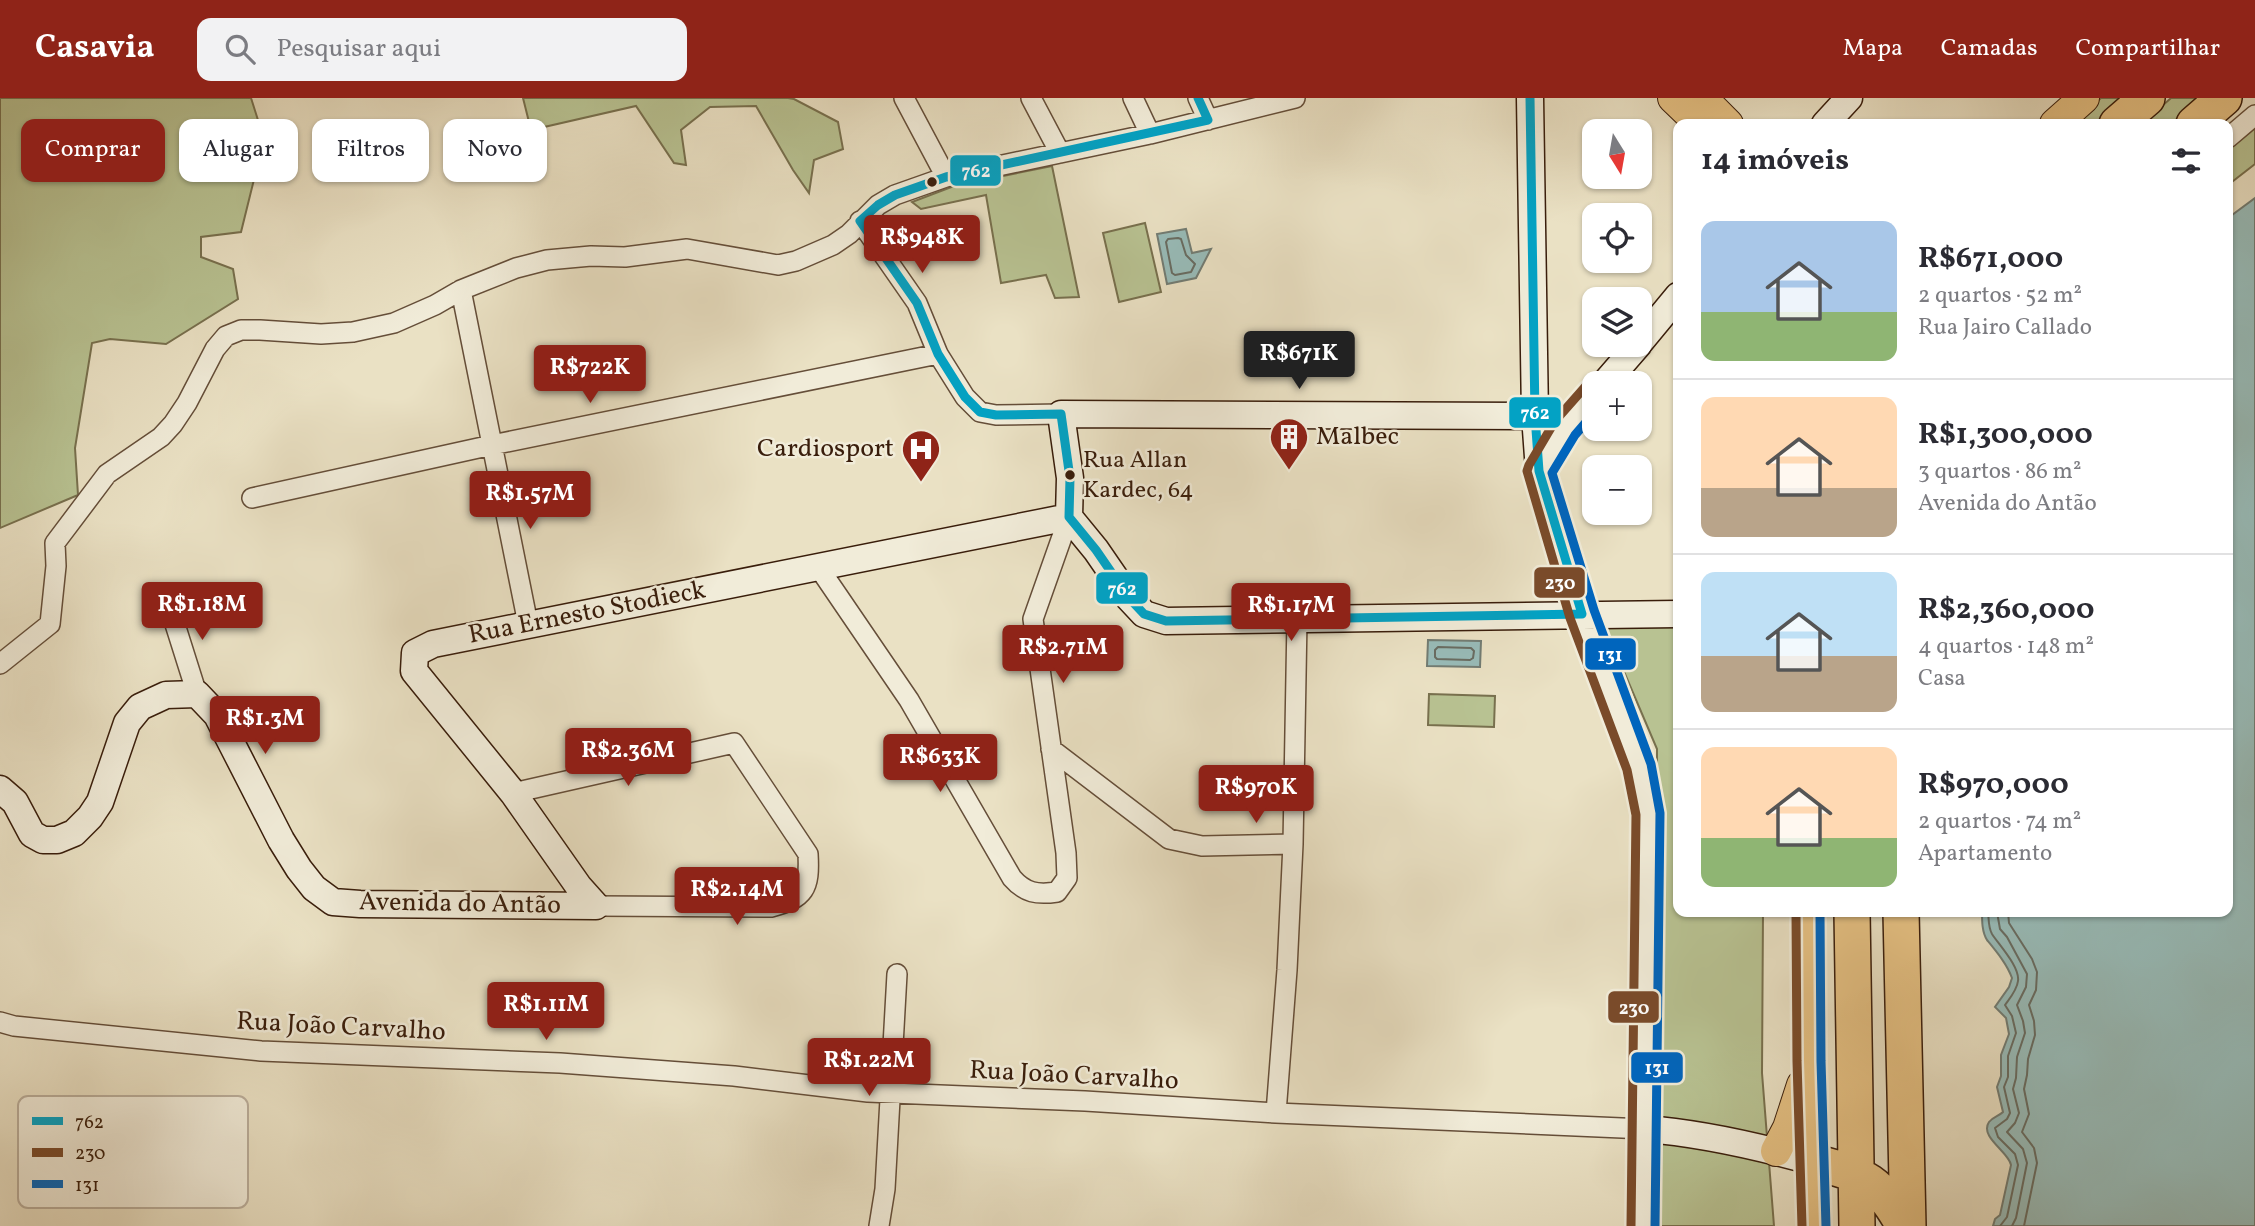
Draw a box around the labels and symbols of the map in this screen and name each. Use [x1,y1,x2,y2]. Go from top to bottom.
north arrow [1582,119,1652,189]
line badge: 762 [949,154,1002,187]
text: 762 [961,159,991,185]
unlabelled marker [925,175,939,189]
pin: R$948K [865,216,979,275]
pin: R$671K [1242,331,1356,391]
pin: R$722K [533,345,647,405]
line badge: 762 [1508,396,1562,429]
text: 762 [1520,401,1550,427]
building icon: Malbec [1268,416,1310,471]
place label: Malbec [1316,419,1399,455]
hospital icon: Cardiosport [900,428,942,483]
place label: Cardiosport [757,431,894,467]
place label: Rua Allan Kardec, 64 [1083,444,1194,508]
marker: Rua Allan Kardec, 64 [1063,468,1077,482]
pin: R$1.57M [465,472,595,531]
line badge: 230 [1533,566,1586,599]
line badge: 762 [1095,571,1149,605]
text: 230 [1545,571,1576,597]
street label: Rua Ernesto Stodieck [465,572,709,654]
text: 762 [1107,577,1137,603]
pin: R$1.18M [137,582,267,642]
pin: R$1.17M [1226,584,1356,643]
pin: R$2.71M [998,626,1128,685]
line badge: 131 [1584,637,1637,671]
text: 131 [1598,643,1622,669]
pin: R$1.3M [208,696,322,756]
pin: R$2.36M [563,728,693,788]
pin: R$633K [883,734,997,794]
pin: R$970K [1199,766,1313,825]
pin: R$2.14M [672,868,802,927]
street label: Avenida do Antão [359,884,561,924]
pin: R$1.11M [481,982,611,1042]
line badge: 230 [1607,990,1660,1024]
text: 230 [1619,996,1650,1022]
street label: Rua João Carvalho [235,1004,447,1050]
pin: R$1.22M [804,1038,934,1098]
line badge: 131 [1630,1051,1684,1084]
street label: Rua João Carvalho [968,1053,1180,1099]
text: 131 [1645,1056,1669,1082]
legend [18,1096,248,1208]
text: 762 [75,1110,104,1136]
text: 230 [75,1141,105,1167]
text: 131 [75,1173,100,1199]

